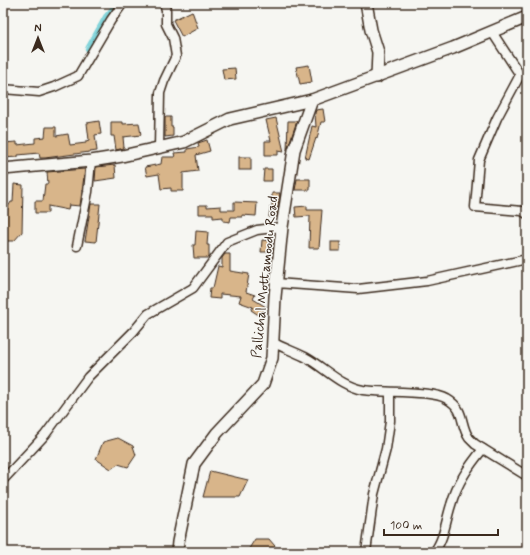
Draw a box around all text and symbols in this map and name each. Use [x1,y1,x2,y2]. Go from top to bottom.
north arrow [18,18,58,58]
text: N [34,22,42,36]
street label: Pallichal Mottamoodu Road [248,195,282,359]
scale bar [384,511,498,537]
text: 100 m [390,518,422,534]

